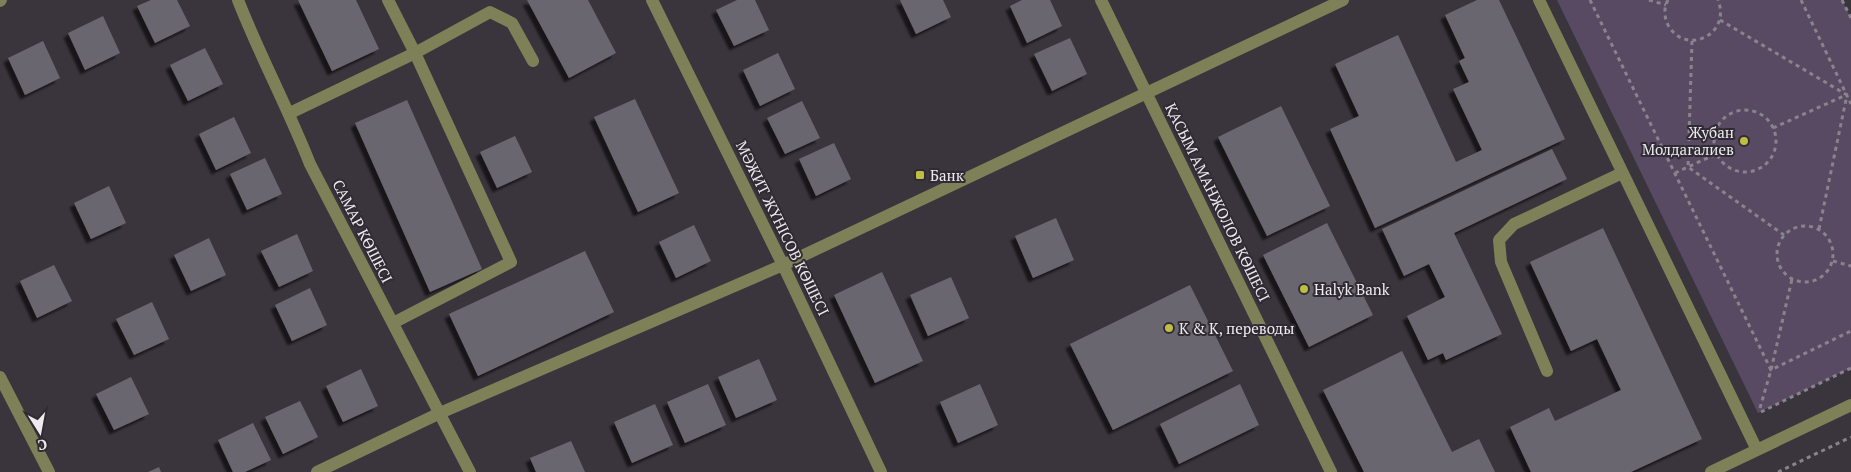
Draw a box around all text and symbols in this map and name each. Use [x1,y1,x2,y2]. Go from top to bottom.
street label: ҚАСЫМ АМАНЖОЛОВ КӨШЕСІ [1161,99,1275,305]
place label: Жубан Молдагалиев [1642,122,1734,159]
marker: Жубан Молдагалиев [1738,135,1750,147]
street label: МӘЖИТ ЖҮНІСОВ КӨШЕСІ [732,137,834,319]
place label: Банк [930,165,965,185]
marker: Банк [914,169,926,181]
street label: САМАР КӨШЕСІ [328,176,398,286]
place label: Halyk Bank [1314,279,1390,299]
marker: Halyk Bank [1298,283,1310,295]
place label: K & K, переводы [1179,318,1294,338]
marker: K & K, переводы [1163,322,1175,334]
north arrow [15,407,65,457]
text: С [36,435,49,455]

